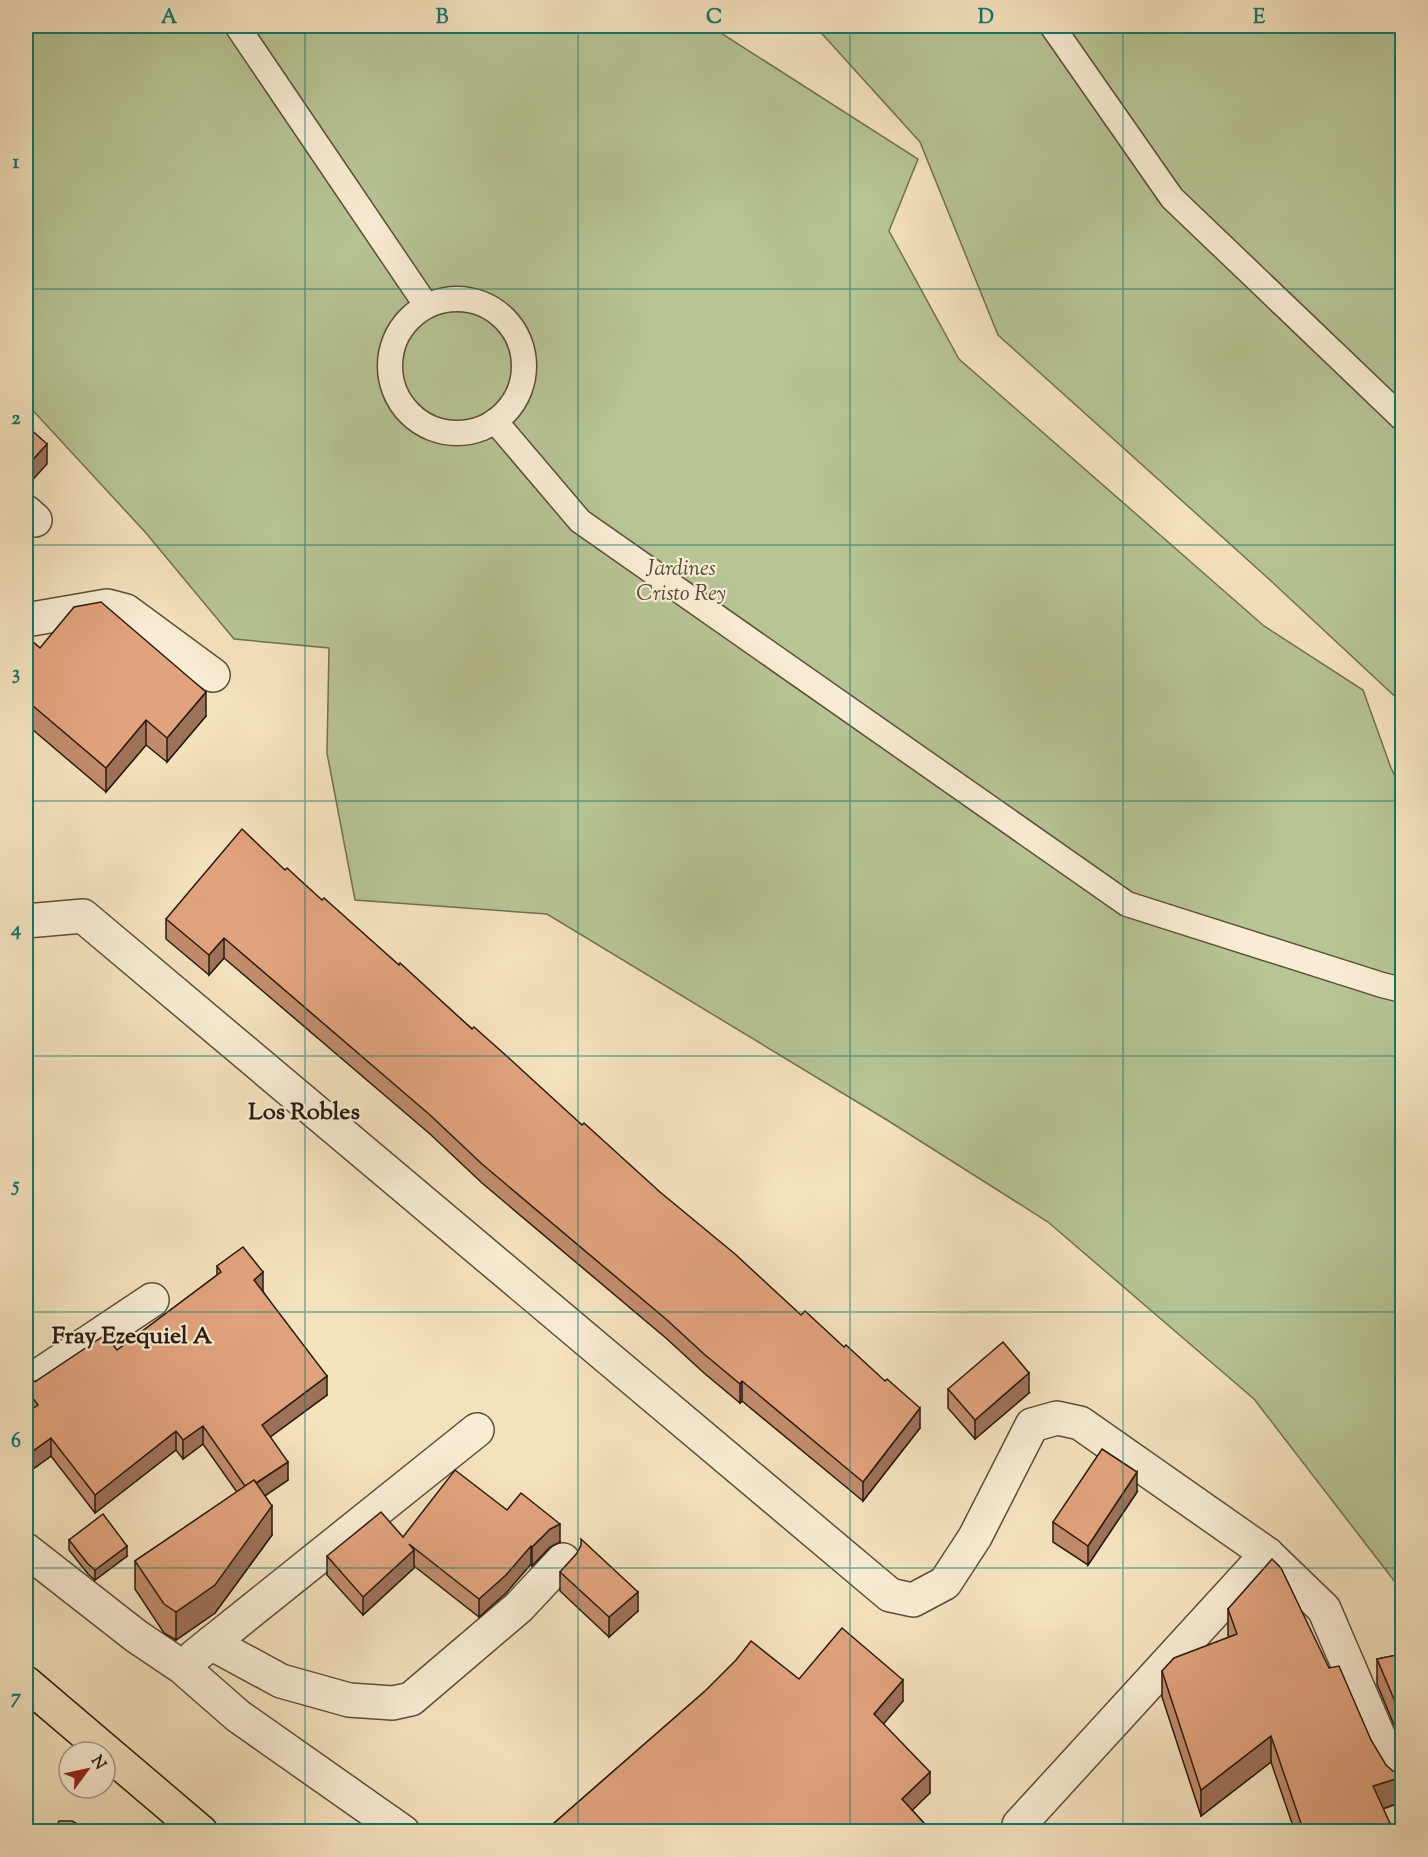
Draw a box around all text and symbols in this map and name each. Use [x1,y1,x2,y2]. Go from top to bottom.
text: A [161,4,178,33]
text: B [436,4,449,33]
text: C [706,4,722,33]
text: D [978,4,994,33]
text: E [1253,4,1266,33]
text: 1 [13,149,20,178]
text: 2 [11,405,21,434]
park label: Jardines Cristo Rey [636,554,726,611]
text: 3 [12,660,20,689]
text: 4 [10,916,21,945]
district label: Los Robles [248,1096,360,1130]
text: 5 [11,1172,20,1201]
district label: Fray Ezequiel A [52,1320,213,1354]
text: 6 [11,1428,21,1457]
text: 7 [11,1684,22,1713]
north arrow [57,1740,117,1800]
text: N [84,1752,111,1775]

